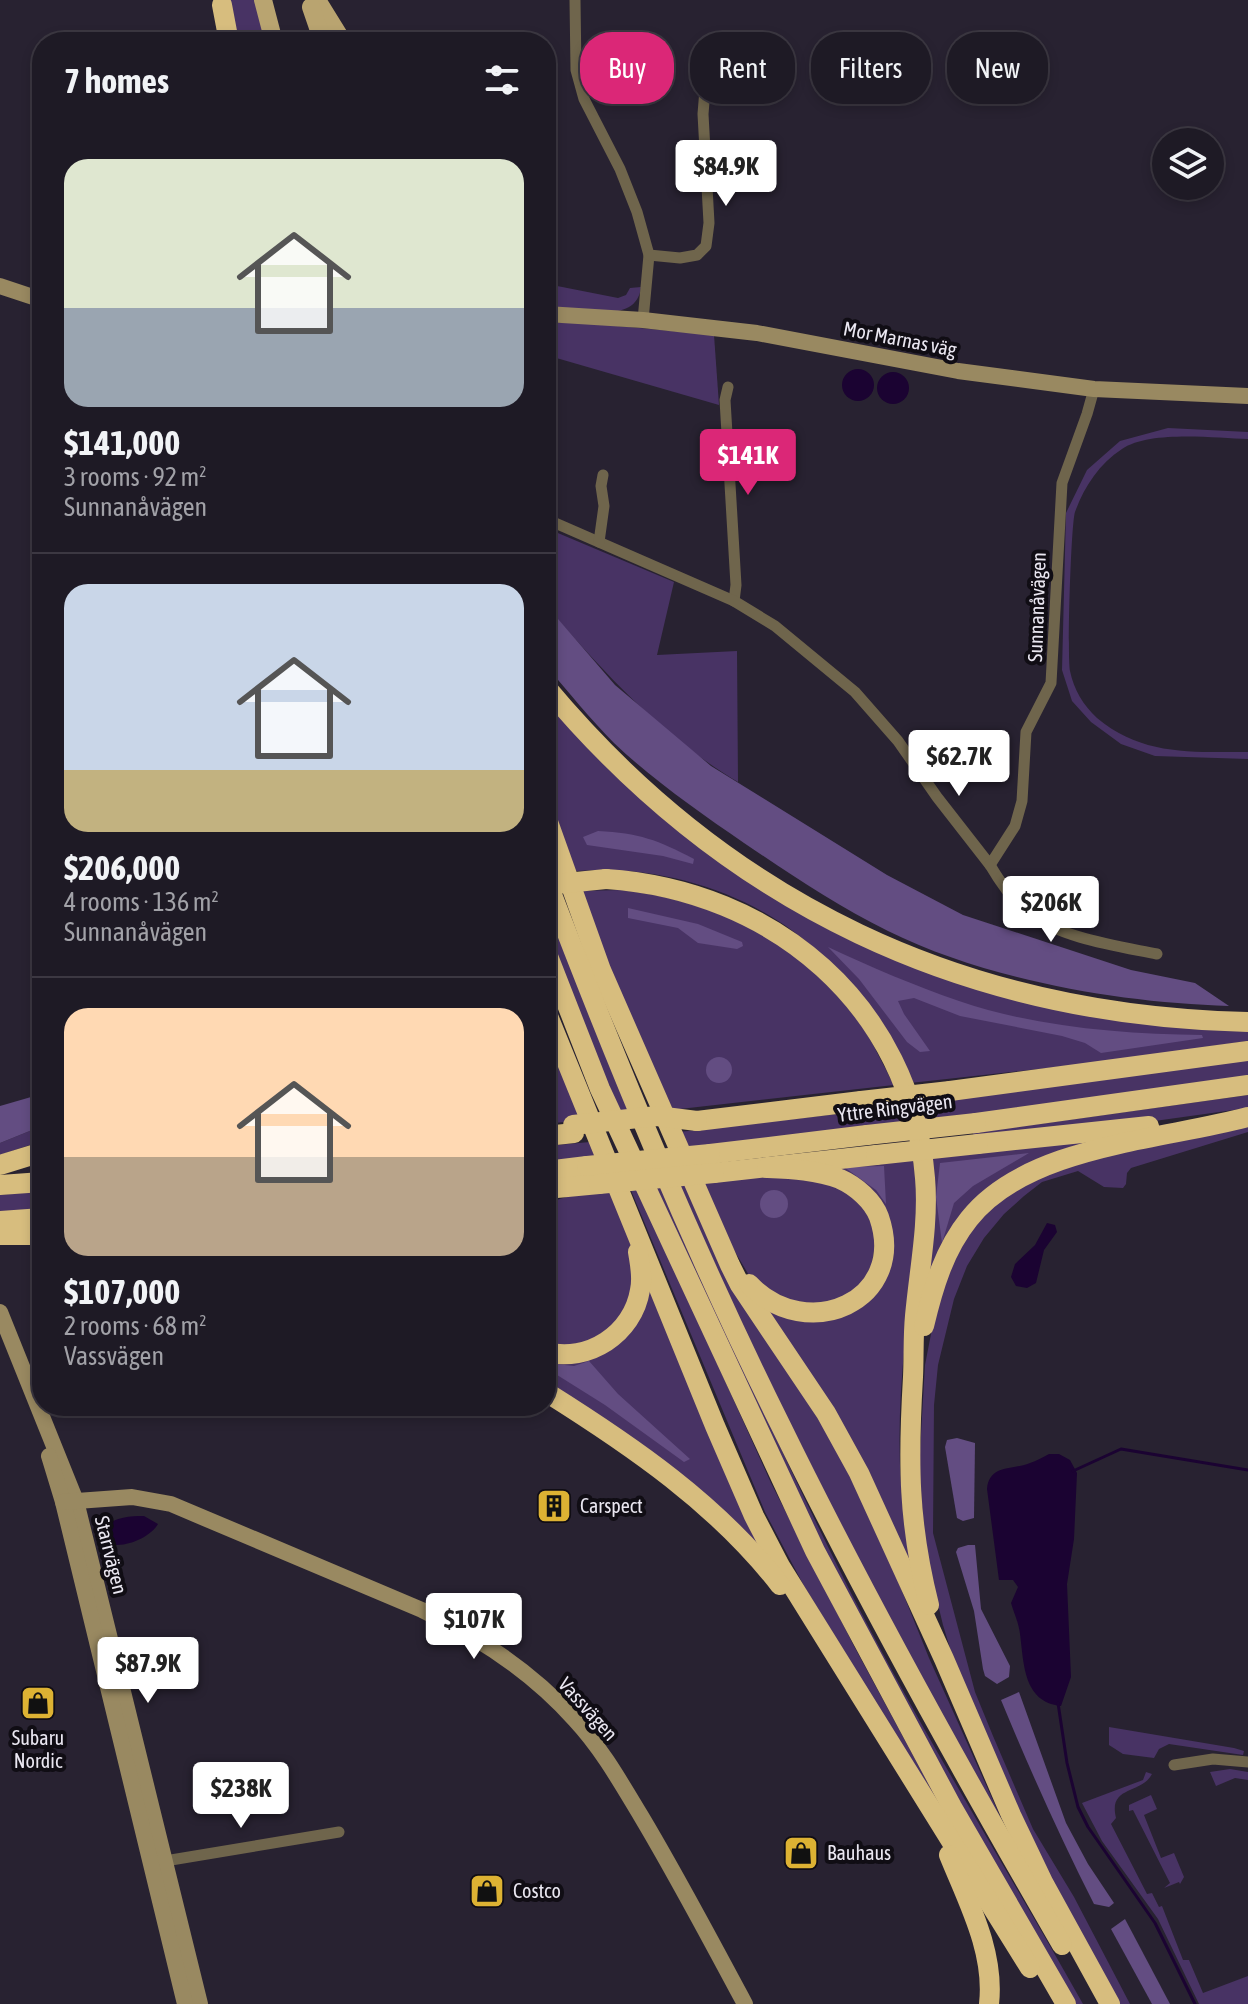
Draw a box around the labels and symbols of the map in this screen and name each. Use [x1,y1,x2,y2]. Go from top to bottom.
pin: $84.9K [661,140,791,208]
street label: Mor Marnas väg [842,316,959,361]
pin: $141K [692,429,804,497]
street label: Sunnanåvägen [1023,552,1050,662]
pin: $62.7K [894,730,1024,798]
pin: $206K [995,876,1107,944]
street label: Yttre Ringvägen [836,1089,954,1126]
building icon: Carspect [535,1487,573,1525]
place label: Carspect [580,1494,643,1517]
street label: Starrvägen [91,1513,132,1596]
pin: $107K [418,1593,530,1661]
pin: $87.9K [83,1637,213,1705]
street label: Vassvägen [554,1672,623,1745]
shop icon: Subaru Nordic [19,1684,57,1722]
place label: Subaru Nordic [12,1726,64,1772]
pin: $238K [185,1762,297,1830]
shop icon: Bauhaus [782,1834,820,1872]
place label: Bauhaus [827,1841,891,1864]
shop icon: Costco [468,1872,506,1910]
place label: Costco [513,1879,561,1902]

